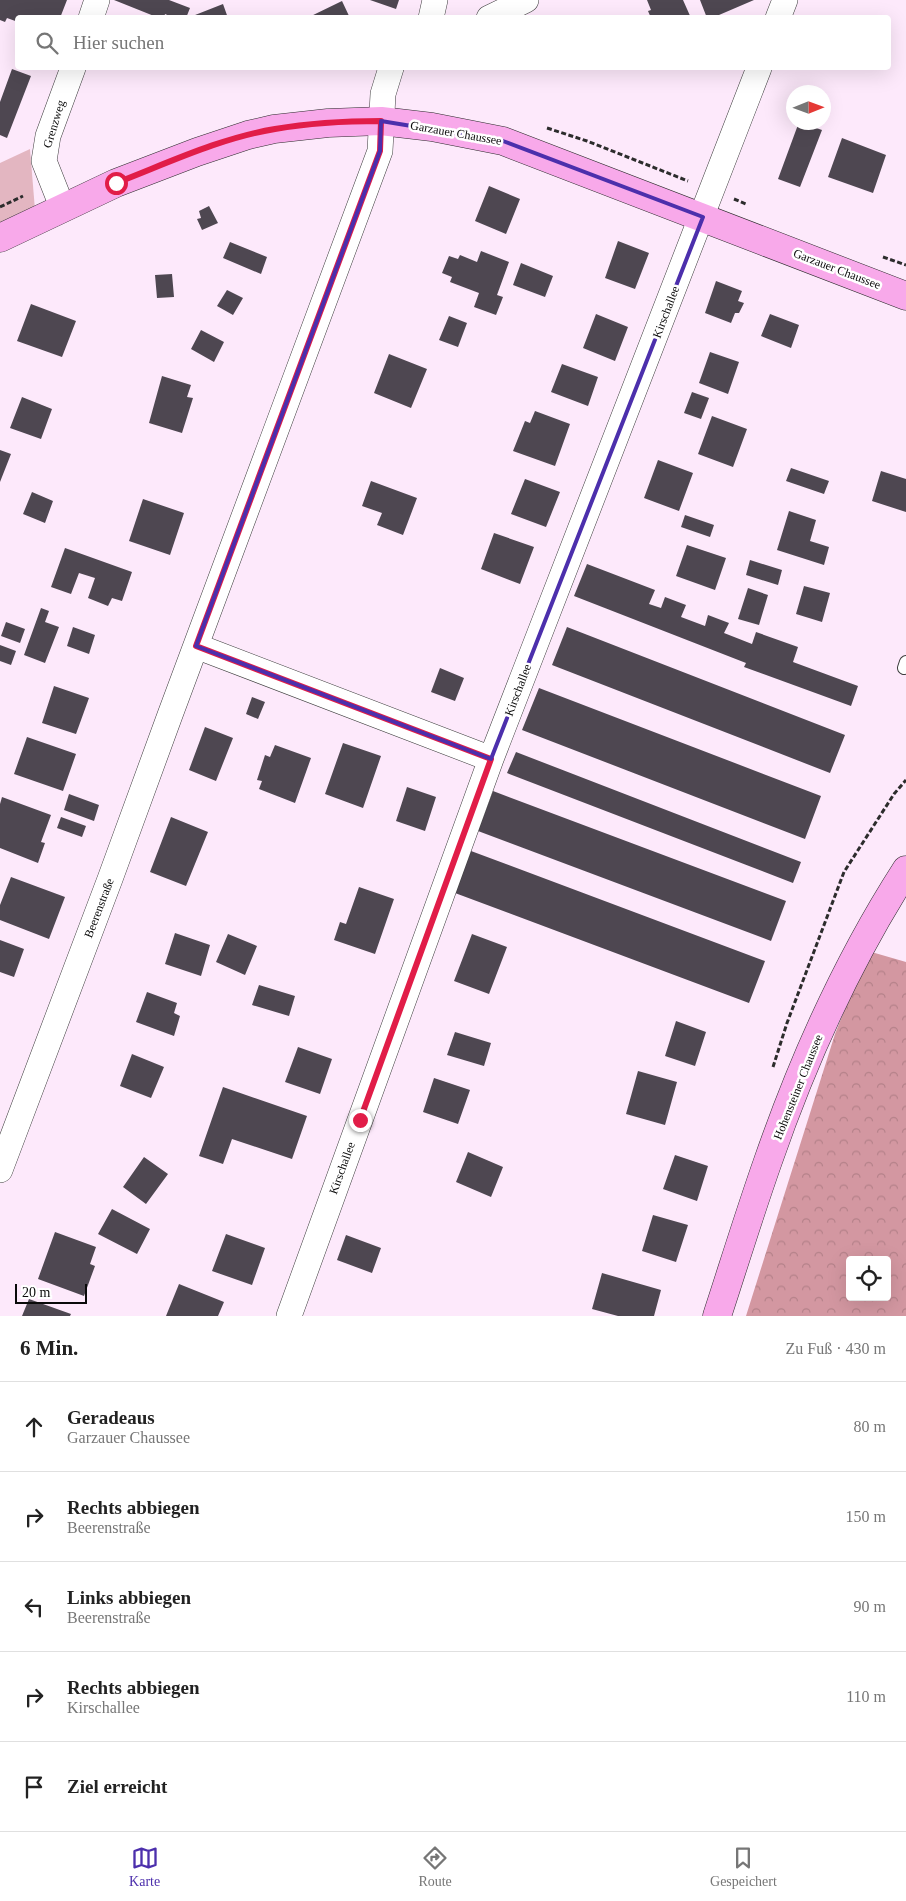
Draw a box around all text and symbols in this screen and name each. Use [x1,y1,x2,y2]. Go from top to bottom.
search box [15,15,891,70]
icon: search [33,29,61,57]
text: Hier suchen [73,32,164,53]
north arrow [786,85,831,130]
street label: Grenzweg [40,98,68,150]
street label: Garzauer Chaussee [409,118,503,148]
route start [105,172,128,195]
street label: Garzauer Chaussee [791,246,883,292]
street label: Kirschallee [650,284,682,340]
street label: Kirschallee [502,662,534,718]
street label: Beerenstraße [81,876,117,940]
street label: Hohensteiner Chaussee [770,1032,826,1142]
route end [349,1109,372,1132]
street label: Kirschallee [326,1140,358,1196]
map controls [846,1256,891,1301]
button: locate [846,1256,891,1301]
scale bar [15,1281,88,1304]
text: 20 m [22,1285,50,1300]
text: 6 Min. [20,1336,78,1360]
text: Zu Fuß · 430 m [786,1340,886,1357]
text: Geradeaus [67,1407,155,1428]
icon: ahead [20,1413,48,1441]
text: 80 m [854,1418,886,1435]
text: Garzauer Chaussee [67,1429,190,1446]
text: Rechts abbiegen [67,1497,199,1518]
icon: right [20,1503,48,1531]
text: 150 m [846,1508,886,1525]
text: Beerenstraße [67,1519,151,1536]
text: Links abbiegen [67,1587,191,1608]
icon: left [20,1593,48,1621]
text: 90 m [854,1598,886,1615]
text: Beerenstraße [67,1609,151,1626]
text: Rechts abbiegen [67,1677,199,1698]
icon: right [20,1683,48,1711]
text: 110 m [846,1688,886,1705]
text: Kirschallee [67,1699,140,1716]
icon: arrive [20,1773,48,1801]
text: Ziel erreicht [67,1776,167,1797]
tab: Karte [129,1844,160,1890]
tab: Route [418,1844,452,1890]
tab: Gespeichert [710,1844,777,1890]

